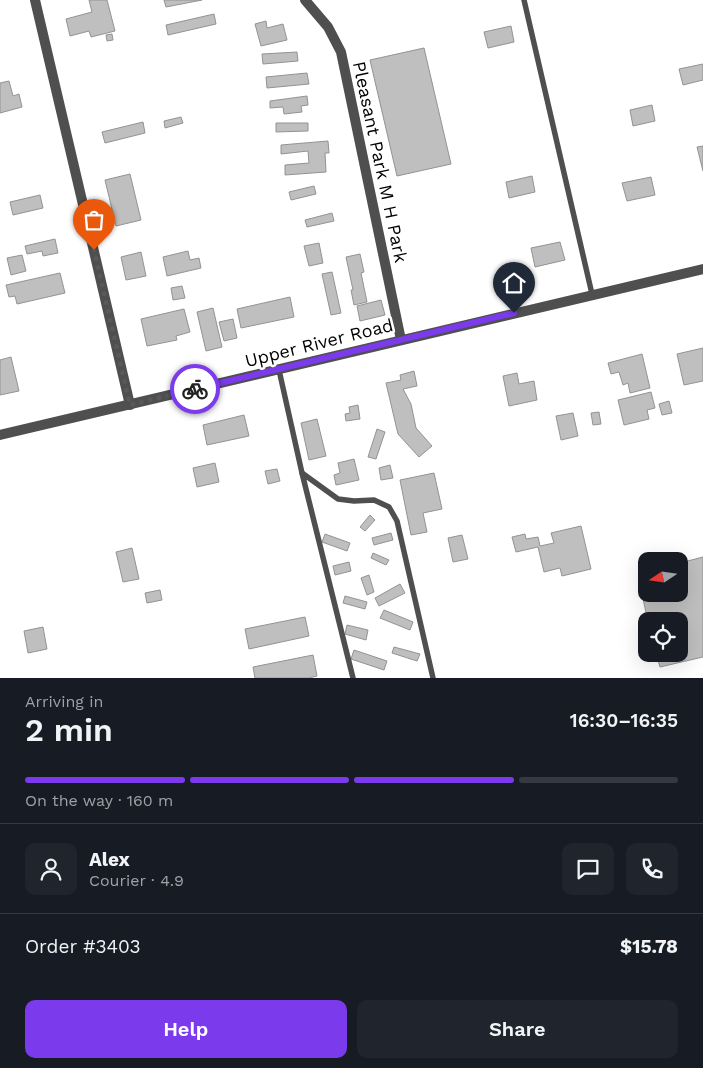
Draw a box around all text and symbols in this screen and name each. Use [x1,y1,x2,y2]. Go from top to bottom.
street label: Pleasant Park M H Park [349,59,412,265]
pin [73,199,115,250]
icon: bag [80,206,108,234]
pin [493,262,535,313]
icon: home [500,269,528,297]
street label: Upper River Road [243,314,395,371]
courier [170,364,220,414]
icon: bike [181,375,209,403]
north arrow [638,552,688,602]
map controls [638,552,688,662]
button: locate [638,612,688,662]
text: Arriving in [25,692,103,711]
text: 16:30–16:35 [570,709,678,732]
text: 2 min [25,711,113,749]
text: On the way · 160 m [25,791,173,810]
button: person [25,843,77,895]
button: chat [562,843,614,895]
button: phone [626,843,678,895]
text: Alex [89,848,130,871]
text: Courier · 4.9 [89,871,184,890]
text: Order #3403 [25,935,141,958]
text: $15.78 [620,935,678,958]
button: Help [25,1000,347,1058]
button: Share [357,1000,678,1058]

